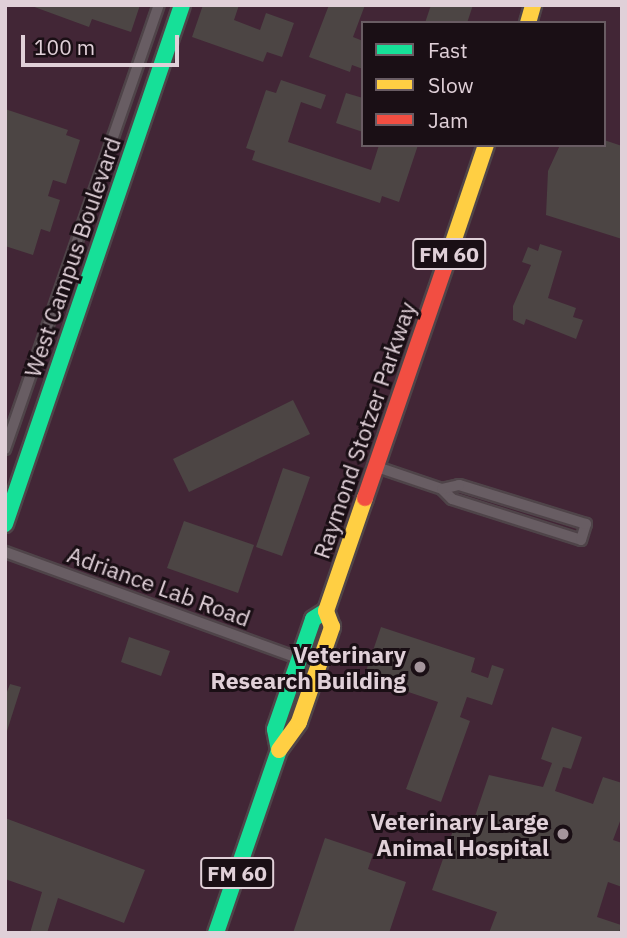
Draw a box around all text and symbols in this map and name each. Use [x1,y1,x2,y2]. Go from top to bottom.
scale bar [24,21,182,65]
legend [361,21,606,147]
text: 100 m [34,33,95,61]
text: Fast [428,36,468,64]
text: Slow [428,71,474,99]
text: Jam [428,106,468,134]
street label: West Campus Boulevard [18,134,126,380]
road number: FM 60 [410,236,488,272]
street label: Raymond Stotzer Parkway [307,298,421,562]
street label: Adriance Lab Road [64,540,254,632]
place label: Veterinary Research Building [211,640,406,694]
marker: Veterinary Research Building [412,659,428,675]
place label: Veterinary Large Animal Hospital [371,807,549,861]
marker: Veterinary Large Animal Hospital [555,826,571,842]
road number: FM 60 [198,856,276,890]

